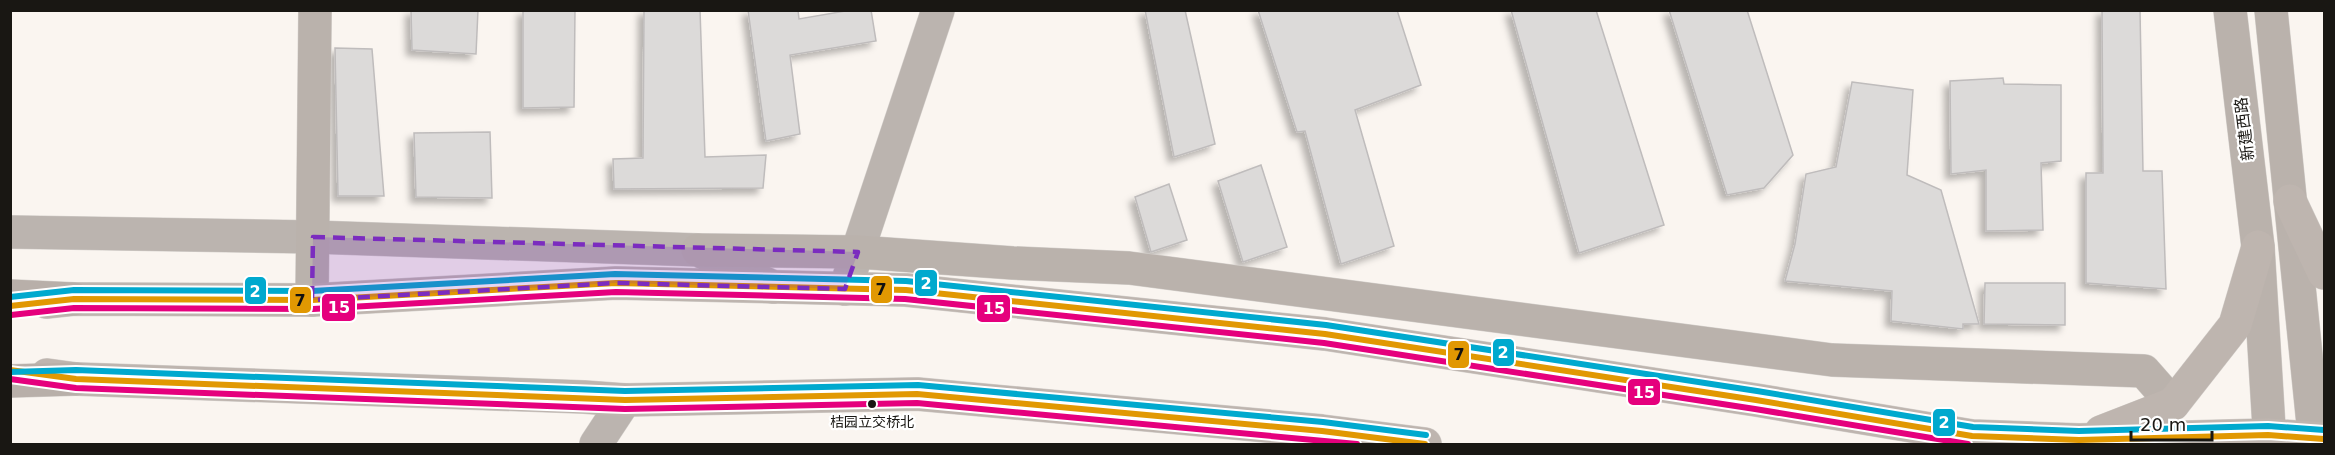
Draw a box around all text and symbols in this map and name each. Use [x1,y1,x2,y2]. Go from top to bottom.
street label: 新建西路 [2231,96,2258,162]
line badge: 2 [914,269,938,297]
text: 2 [920,274,932,293]
line badge: 7 [870,275,893,304]
line badge: 2 [244,276,267,305]
text: 7 [875,280,887,299]
text: 2 [249,282,261,301]
line badge: 7 [289,286,312,314]
text: 7 [294,291,306,310]
line badge: 15 [321,293,356,322]
line badge: 15 [976,294,1011,323]
text: 15 [328,298,350,317]
text: 15 [983,299,1005,318]
line badge: 2 [1492,338,1515,367]
line badge: 7 [1447,340,1470,369]
text: 2 [1497,343,1509,362]
text: 7 [1453,345,1465,364]
line badge: 15 [1627,378,1661,406]
text: 15 [1633,383,1655,402]
marker: 桔园立交桥北 [866,398,878,410]
scale bar [2131,404,2212,442]
line badge: 2 [1932,408,1956,437]
text: 2 [1938,413,1950,432]
place label: 桔园立交桥北 [830,414,914,430]
text: 20 m [2140,414,2186,435]

